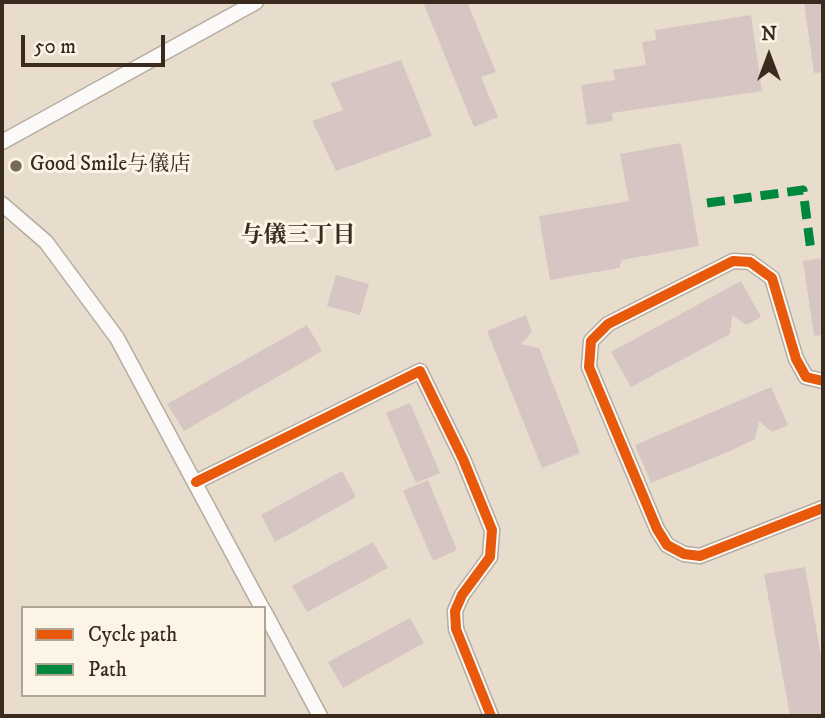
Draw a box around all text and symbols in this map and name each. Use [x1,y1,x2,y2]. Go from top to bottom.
scale bar [24,21,168,65]
north arrow [734,21,804,91]
text: N [761,23,777,46]
text: 50 m [34,34,76,60]
place label: Good Smile与儀店 [30,153,190,179]
marker: Good Smile与儀店 [8,158,24,174]
district label: 与儀三丁目 [241,223,355,251]
legend [21,606,266,697]
text: Cycle path [88,622,177,648]
text: Path [88,657,127,683]

